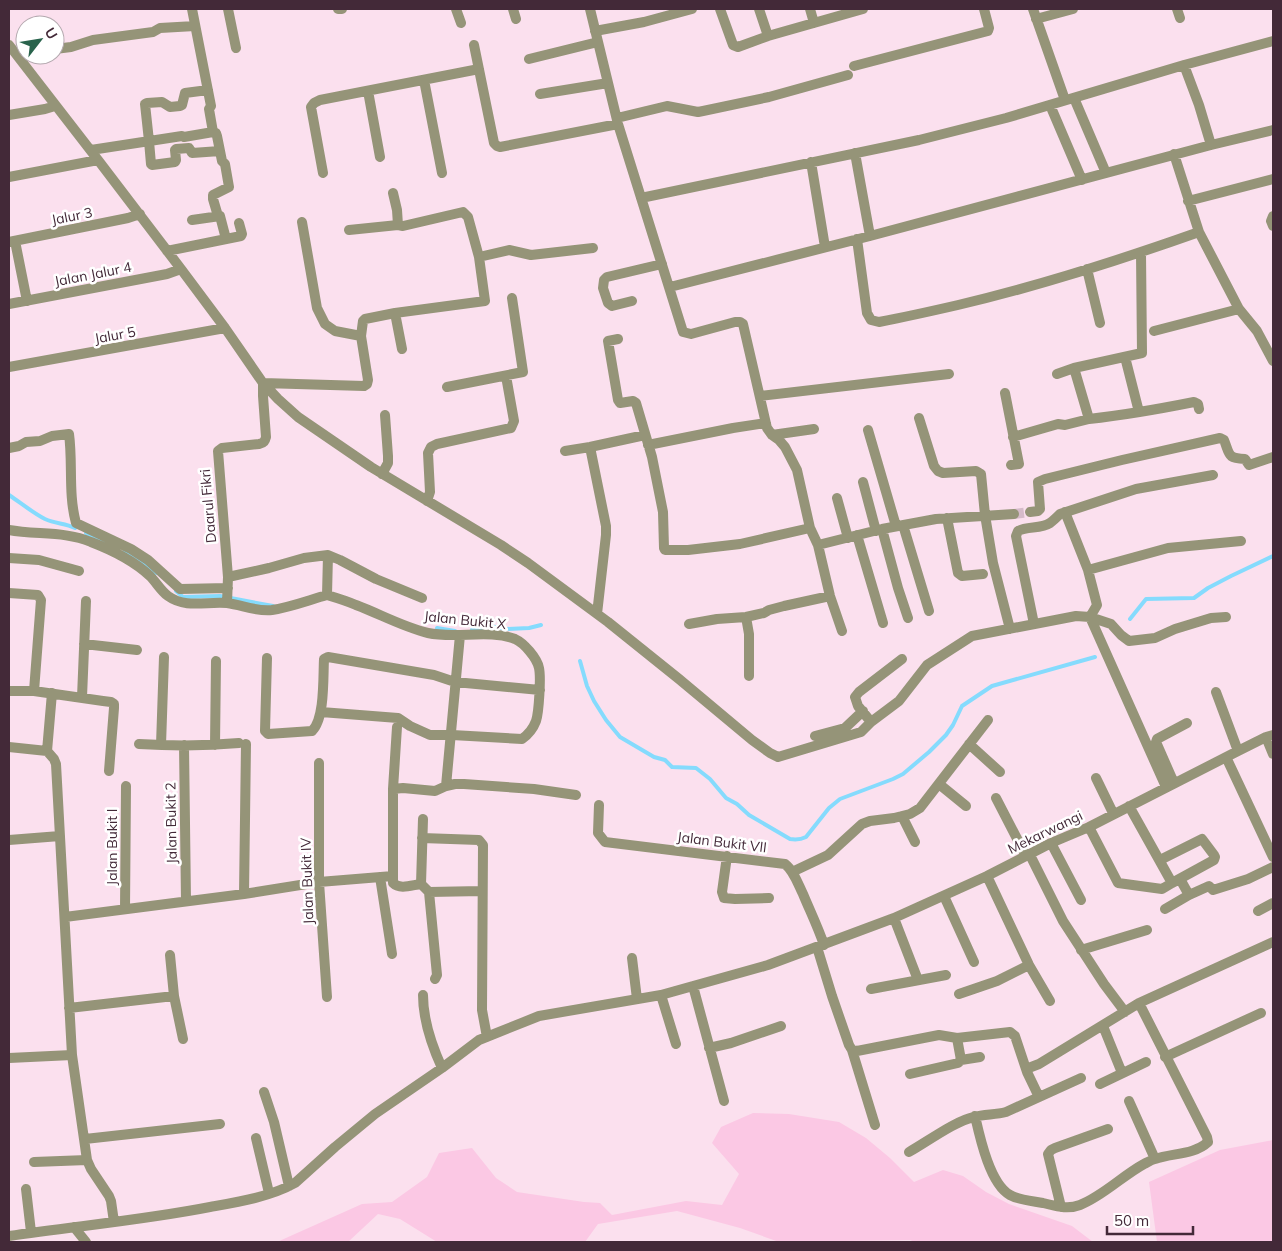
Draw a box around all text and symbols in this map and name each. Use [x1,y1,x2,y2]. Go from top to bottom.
north arrow [15,15,65,65]
text: U [41,24,62,42]
street label: Jalur 3 [50,203,94,229]
street label: Jalan Jalur 4 [53,258,134,290]
street label: Jalur 5 [93,323,137,347]
street label: Daarul Fikri [196,468,220,544]
street label: Jalan Bukit X [423,607,507,633]
street label: Jalan Bukit 2 [161,782,181,864]
street label: Mekarwangi [1005,806,1085,858]
street label: Jalan Bukit I [103,809,121,885]
street label: Jalan Bukit VII [676,828,768,856]
street label: Jalan Bukit IV [296,837,318,925]
scale bar [1107,1204,1193,1236]
text: 50 m [1114,1211,1149,1230]

